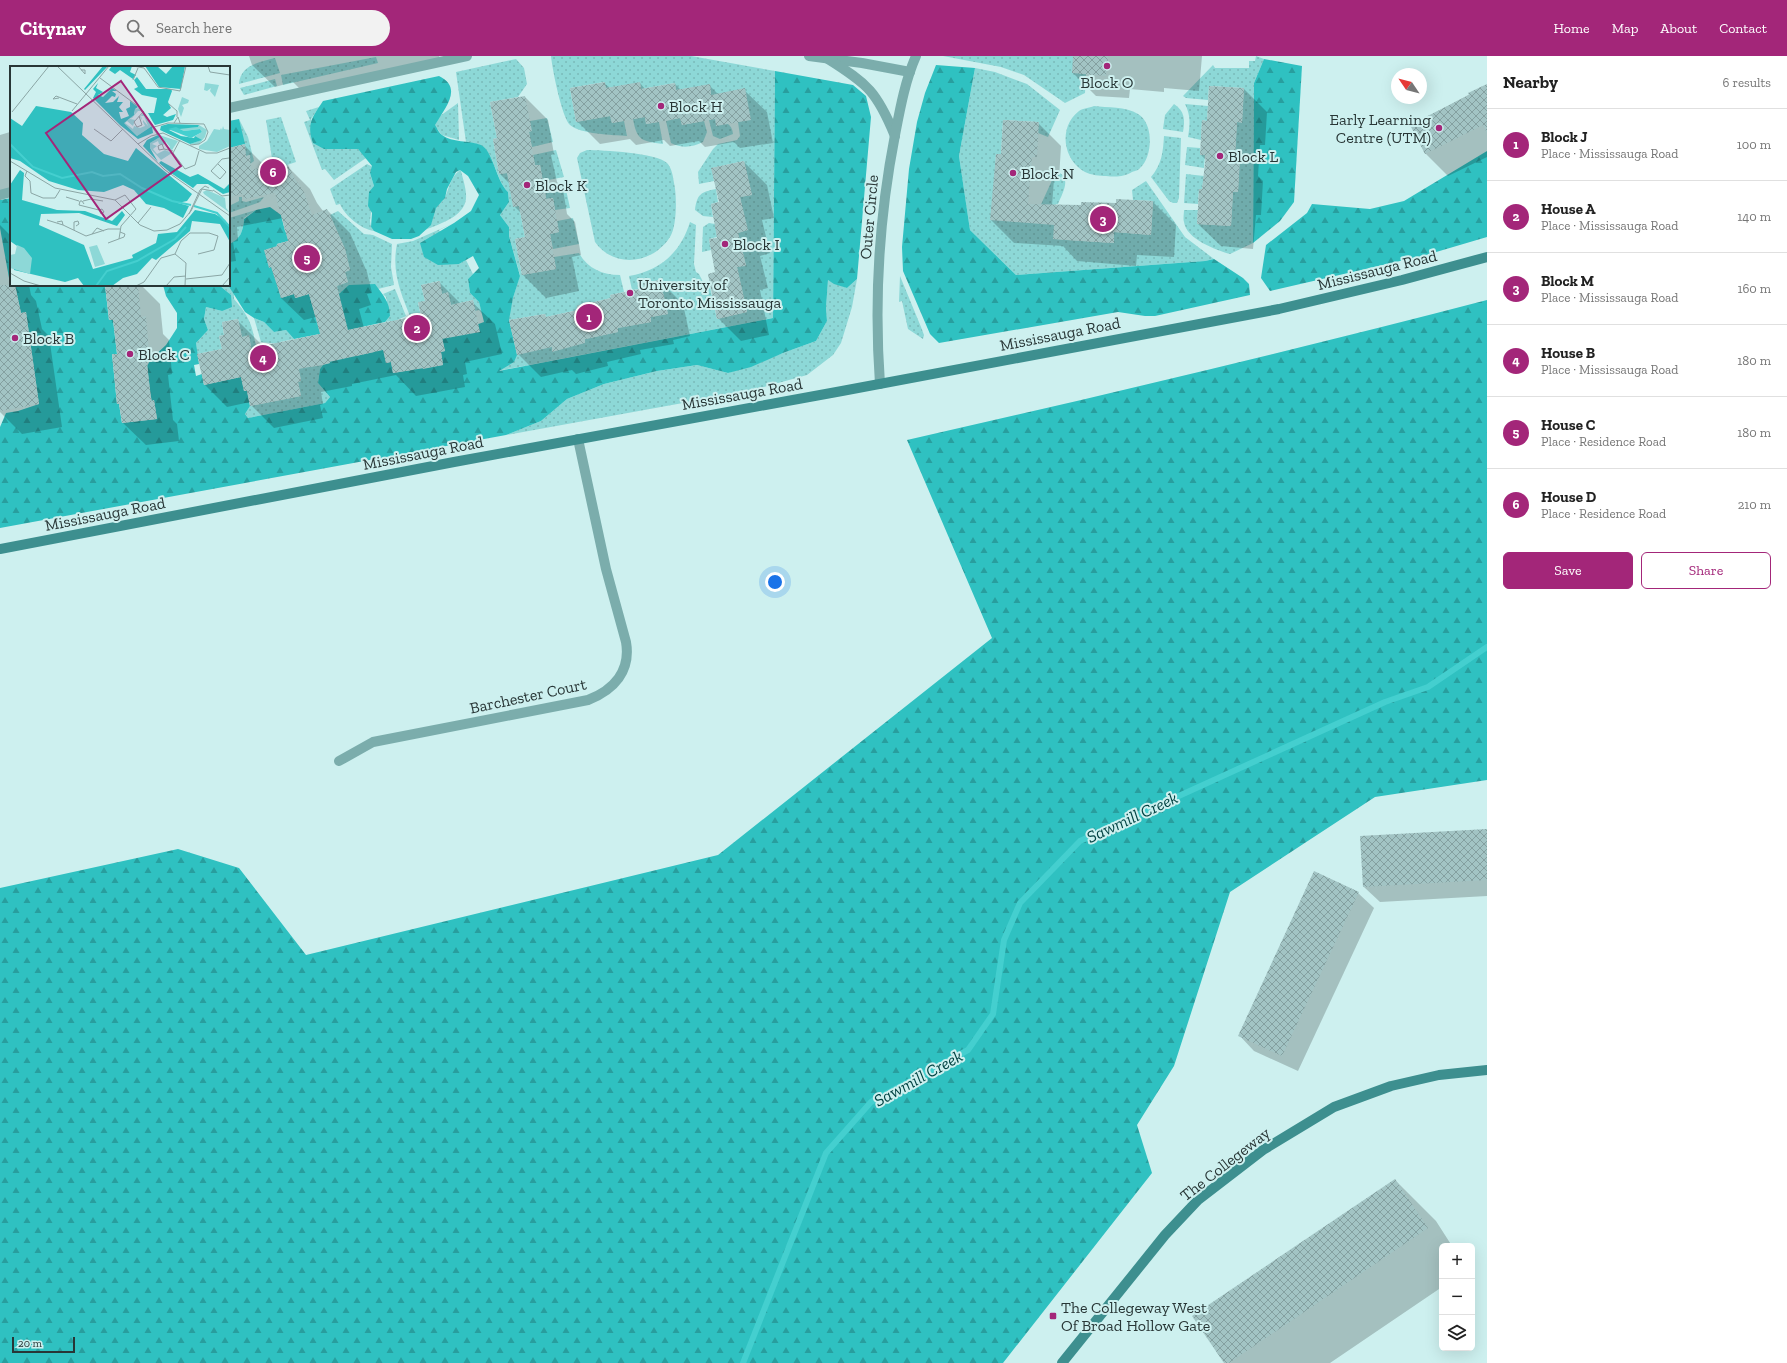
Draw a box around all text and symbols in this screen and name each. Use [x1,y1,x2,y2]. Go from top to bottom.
search box [110,10,390,46]
text: Citynav [20,17,86,40]
icon: search [124,17,146,39]
text: Search here [156,19,232,37]
text: Home [1554,20,1590,37]
text: Map [1612,20,1638,37]
text: About [1660,20,1697,37]
text: Contact [1719,20,1767,37]
marker: Block O [1102,61,1112,71]
inset map [10,66,230,286]
north arrow [1391,68,1427,104]
text: Nearby [1503,72,1558,92]
place label: Block O [1080,73,1134,92]
text: 6 results [1723,75,1771,90]
place label: Block H [669,97,722,116]
marker: Block H [656,101,666,111]
place label: Early Learning Centre (UTM) [1330,110,1431,147]
marker: Early Learning Centre (UTM) [1434,123,1444,133]
text: Block J [1541,128,1588,146]
text: 1 [1513,137,1519,152]
text: 100 m [1737,137,1771,152]
text: Place · Mississauga Road [1541,146,1678,161]
place label: Block L [1228,147,1278,166]
marker: Block L [1215,151,1225,161]
pin: 6 [260,157,286,187]
place label: Block N [1021,164,1074,183]
marker: Block N [1008,168,1018,178]
street label: Outer Circle [856,174,882,260]
place label: Block K [535,176,587,195]
marker: Block K [522,180,532,190]
text: House A [1541,200,1596,218]
pin: 3 [1090,204,1116,234]
text: 2 [1513,209,1519,224]
text: 140 m [1737,209,1771,224]
text: Place · Mississauga Road [1541,218,1678,233]
place label: Block I [733,235,780,254]
marker: Block I [720,239,730,249]
pin: 5 [294,243,320,273]
street label: Mississauga Road [1315,246,1439,294]
text: Block M [1541,272,1594,290]
place label: University of Toronto Mississauga [638,275,782,312]
text: 3 [1513,281,1519,296]
text: 160 m [1737,281,1771,296]
marker: University of Toronto Mississauga [625,288,635,298]
text: Place · Mississauga Road [1541,290,1678,305]
pin: 1 [576,302,602,332]
pin: 2 [404,313,430,343]
street label: Mississauga Road [998,313,1122,355]
place label: Block B [23,329,74,348]
marker: Block B [10,333,20,343]
pin: 4 [250,343,276,373]
text: House B [1541,344,1595,362]
place label: Block C [138,345,190,364]
marker: Block C [125,349,135,359]
text: 4 [1512,353,1520,368]
text: 180 m [1737,353,1771,368]
text: Place · Mississauga Road [1541,362,1678,377]
street label: Mississauga Road [680,374,804,414]
text: House C [1541,416,1595,434]
text: 5 [1513,425,1519,440]
text: 180 m [1737,425,1771,440]
street label: Mississauga Road [361,432,485,474]
text: Place · Residence Road [1541,434,1666,449]
text: House D [1541,488,1596,506]
street label: Mississauga Road [43,493,167,535]
text: 6 [1513,497,1519,512]
text: 210 m [1738,497,1771,512]
text: Place · Residence Road [1541,506,1666,521]
button: Save [1503,552,1633,589]
button: Share [1641,552,1771,589]
your location [765,572,785,592]
street label: Barchester Court [468,674,588,718]
water label: Sawmill Creek [1083,787,1181,847]
water label: Sawmill Creek [870,1045,966,1111]
street label: The Collegeway [1176,1123,1274,1205]
map controls [1439,1243,1475,1351]
button: + [1439,1243,1475,1279]
button: − [1439,1279,1475,1315]
place label: The Collegeway West Of Broad Hollow Gate [1061,1298,1210,1335]
marker: The Collegeway West Of Broad Hollow Gate [1048,1311,1058,1321]
button: layers [1439,1315,1475,1351]
scale bar [12,1335,75,1354]
text: 20 m [18,1337,42,1350]

